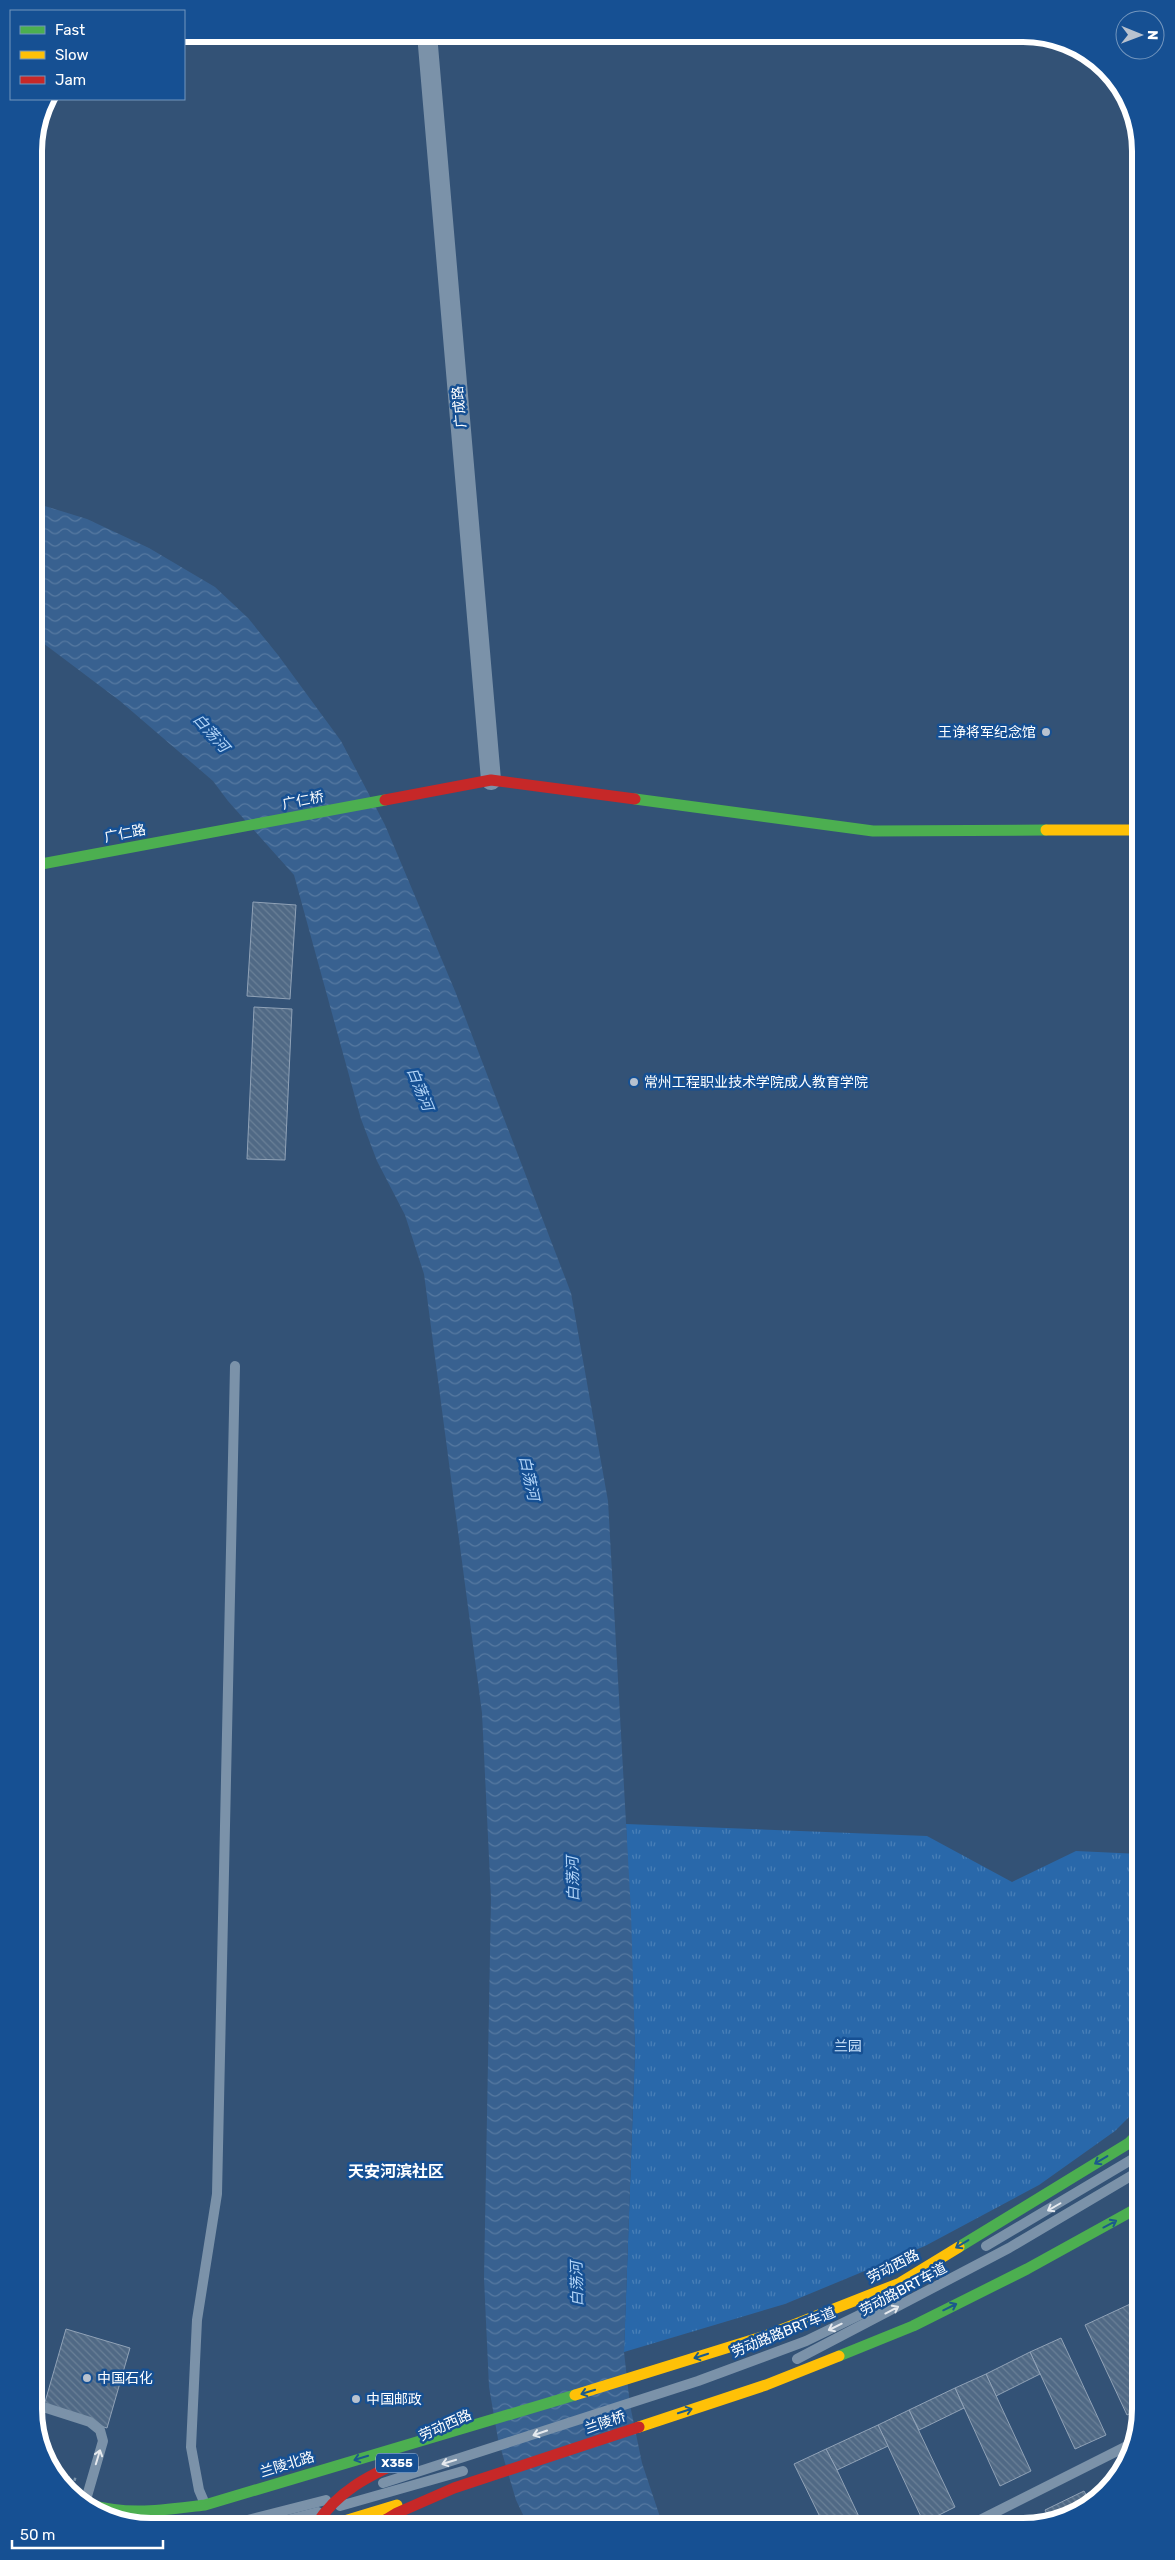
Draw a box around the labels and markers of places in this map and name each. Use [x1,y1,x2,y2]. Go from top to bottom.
place label: 王诤将军纪念馆 [938,724,1036,741]
marker: 王诤将军纪念馆 [1040,726,1052,738]
place label: 常州工程职业技术学院成人教育学院 [644,1074,868,1091]
marker: 常州工程职业技术学院成人教育学院 [628,1076,640,1088]
place label: 中国石化 [97,2370,153,2387]
marker: 中国石化 [81,2372,93,2384]
place label: 中国邮政 [366,2391,422,2408]
marker: 中国邮政 [350,2393,362,2405]

